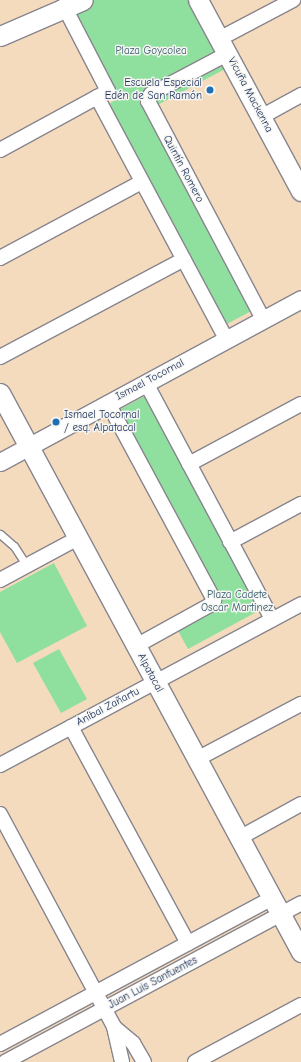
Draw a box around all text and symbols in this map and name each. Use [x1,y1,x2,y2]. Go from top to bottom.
park label: Plaza Goycolea [115,44,187,58]
street label: Vicuña Mackenna [225,55,275,135]
place label: Escuela Especial Edén de San Ramón [105,77,202,103]
marker: Escuela Especial Edén de San Ramón [205,85,215,95]
street label: Quintín Romero [160,133,206,205]
street label: Ismael Tocornal [114,356,186,404]
place label: Ismael Tocornal / esq. Alpatacal [64,409,139,435]
marker: Ismael Tocornal / esq. Alpatacal [51,417,61,427]
park label: Plaza Cadete Oscar Martinez [201,589,273,615]
street label: Alpatacal [134,651,166,695]
street label: Aníbal Zañartu [74,685,142,729]
street label: Juan Luis Sanfuentes [106,954,200,1012]

